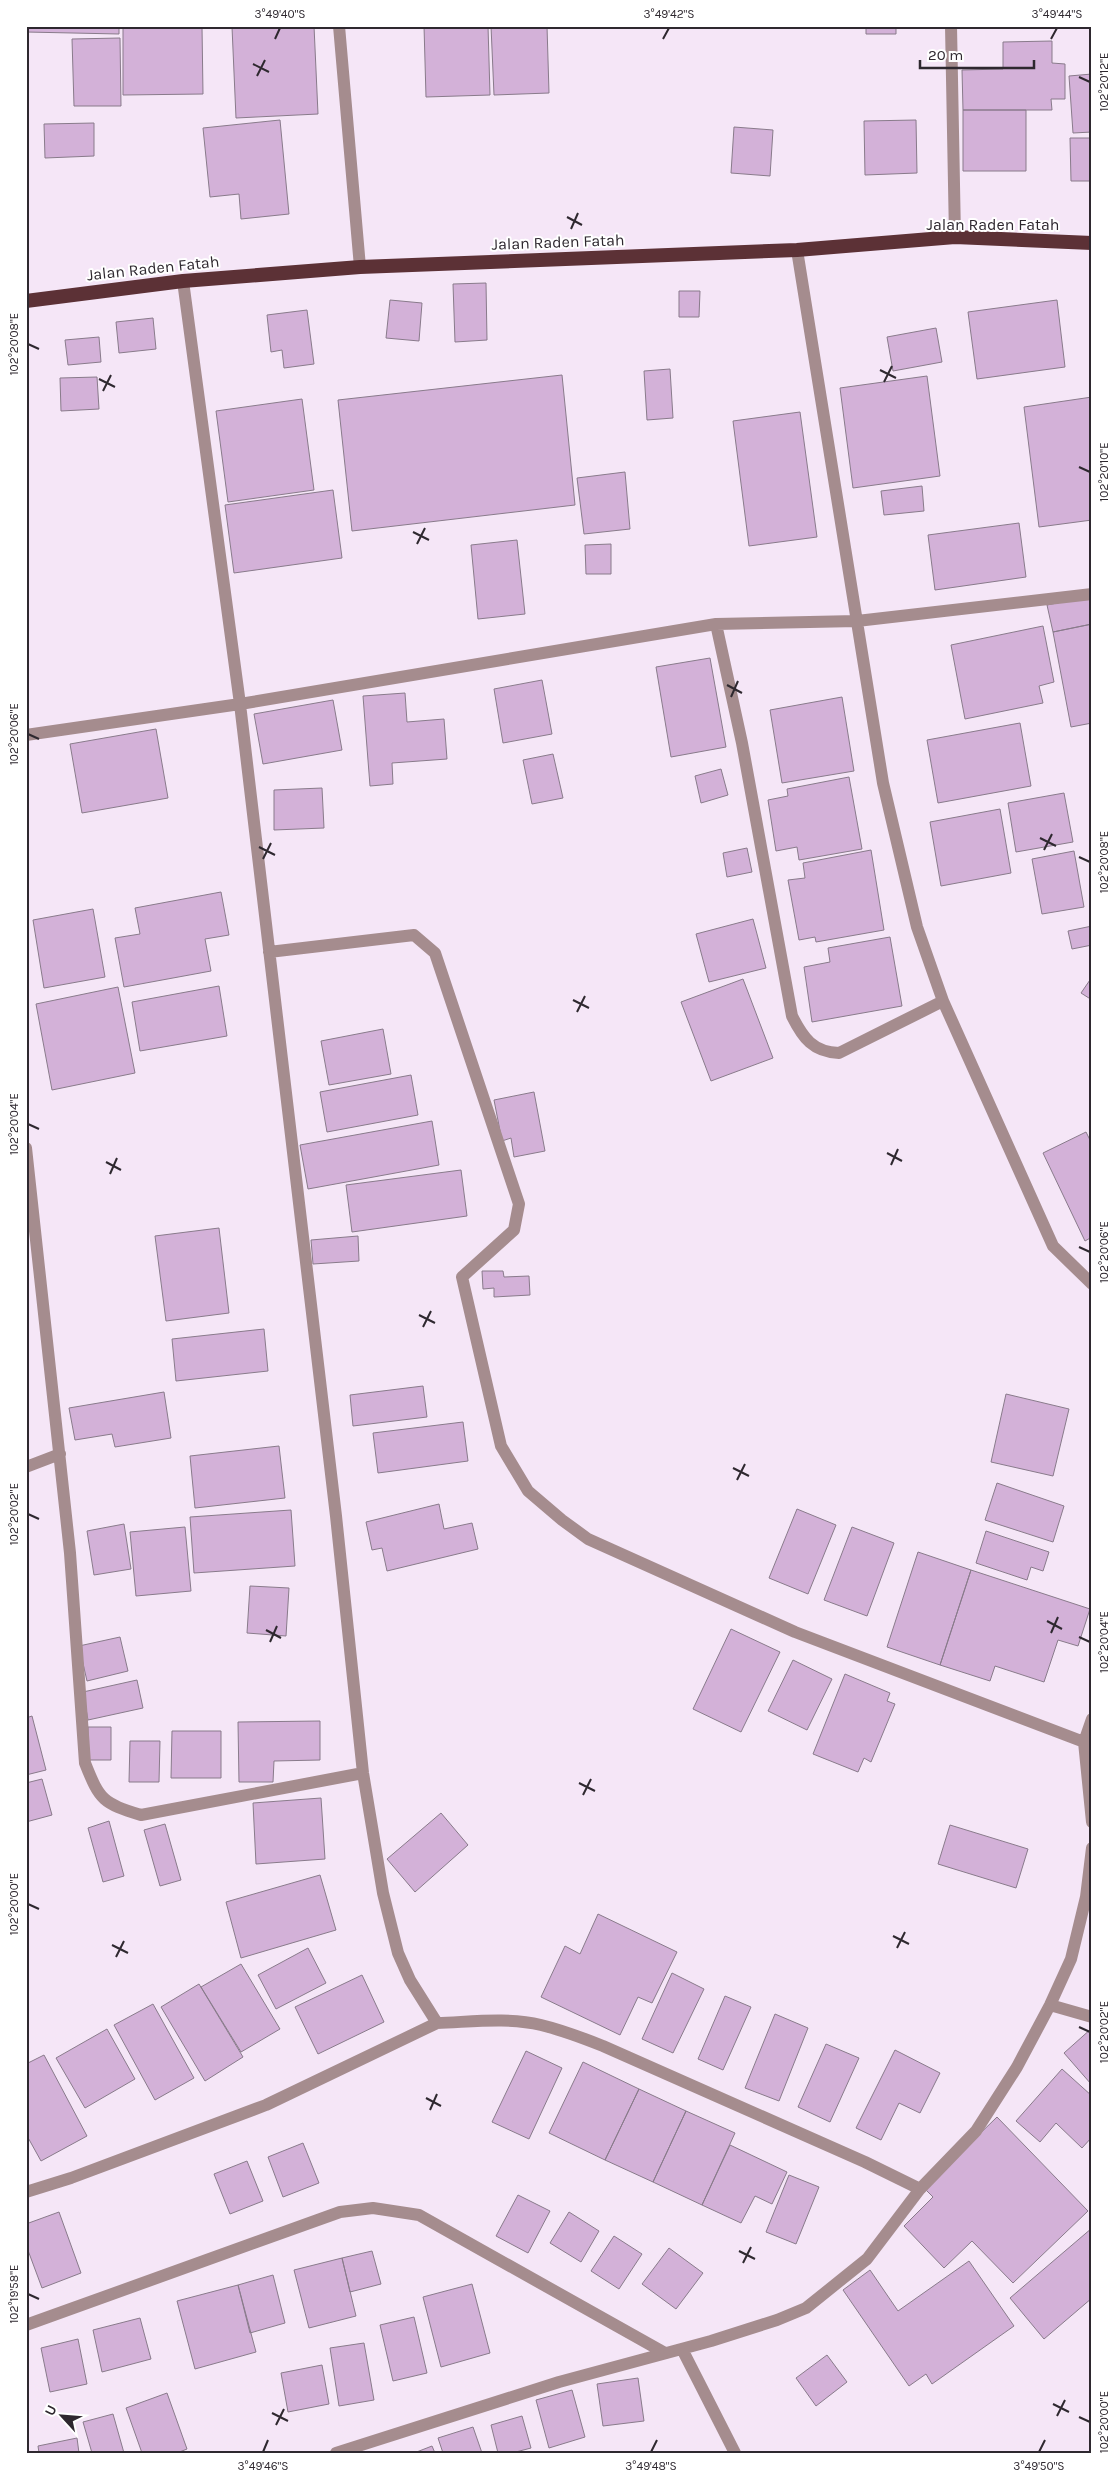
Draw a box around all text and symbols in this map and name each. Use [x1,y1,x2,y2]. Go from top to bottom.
text: 3°49'40"S [254,7,306,21]
text: 3°49'42"S [643,7,695,21]
text: 3°49'44"S [1032,7,1082,21]
scale bar [920,38,1034,70]
text: 20 m [928,46,963,64]
text: 102°20'12"E [1097,52,1111,112]
street label: Jalan Raden Fatah [926,215,1060,234]
street label: Jalan Raden Fatah [491,230,625,254]
street label: Jalan Raden Fatah [86,252,220,284]
text: 102°20'08"E [7,313,21,375]
text: 102°20'10"E [1097,442,1111,502]
text: 102°20'06"E [7,703,21,765]
text: 102°20'08"E [1097,831,1111,893]
text: 102°20'04"E [7,1093,21,1155]
text: 102°20'06"E [1097,1221,1111,1283]
text: 102°20'02"E [7,1483,21,1545]
text: 102°20'04"E [1097,1611,1111,1673]
text: 102°20'00"E [7,1873,21,1935]
text: 102°20'02"E [1097,2001,1111,2063]
text: 102°19'58"E [7,2264,21,2324]
text: 102°20'00"E [1097,2391,1111,2453]
north arrow [38,2392,88,2442]
text: U [41,2402,61,2419]
text: 3°49'46"S [238,2459,288,2473]
text: 3°49'48"S [625,2459,677,2473]
text: 3°49'50"S [1013,2459,1065,2473]

